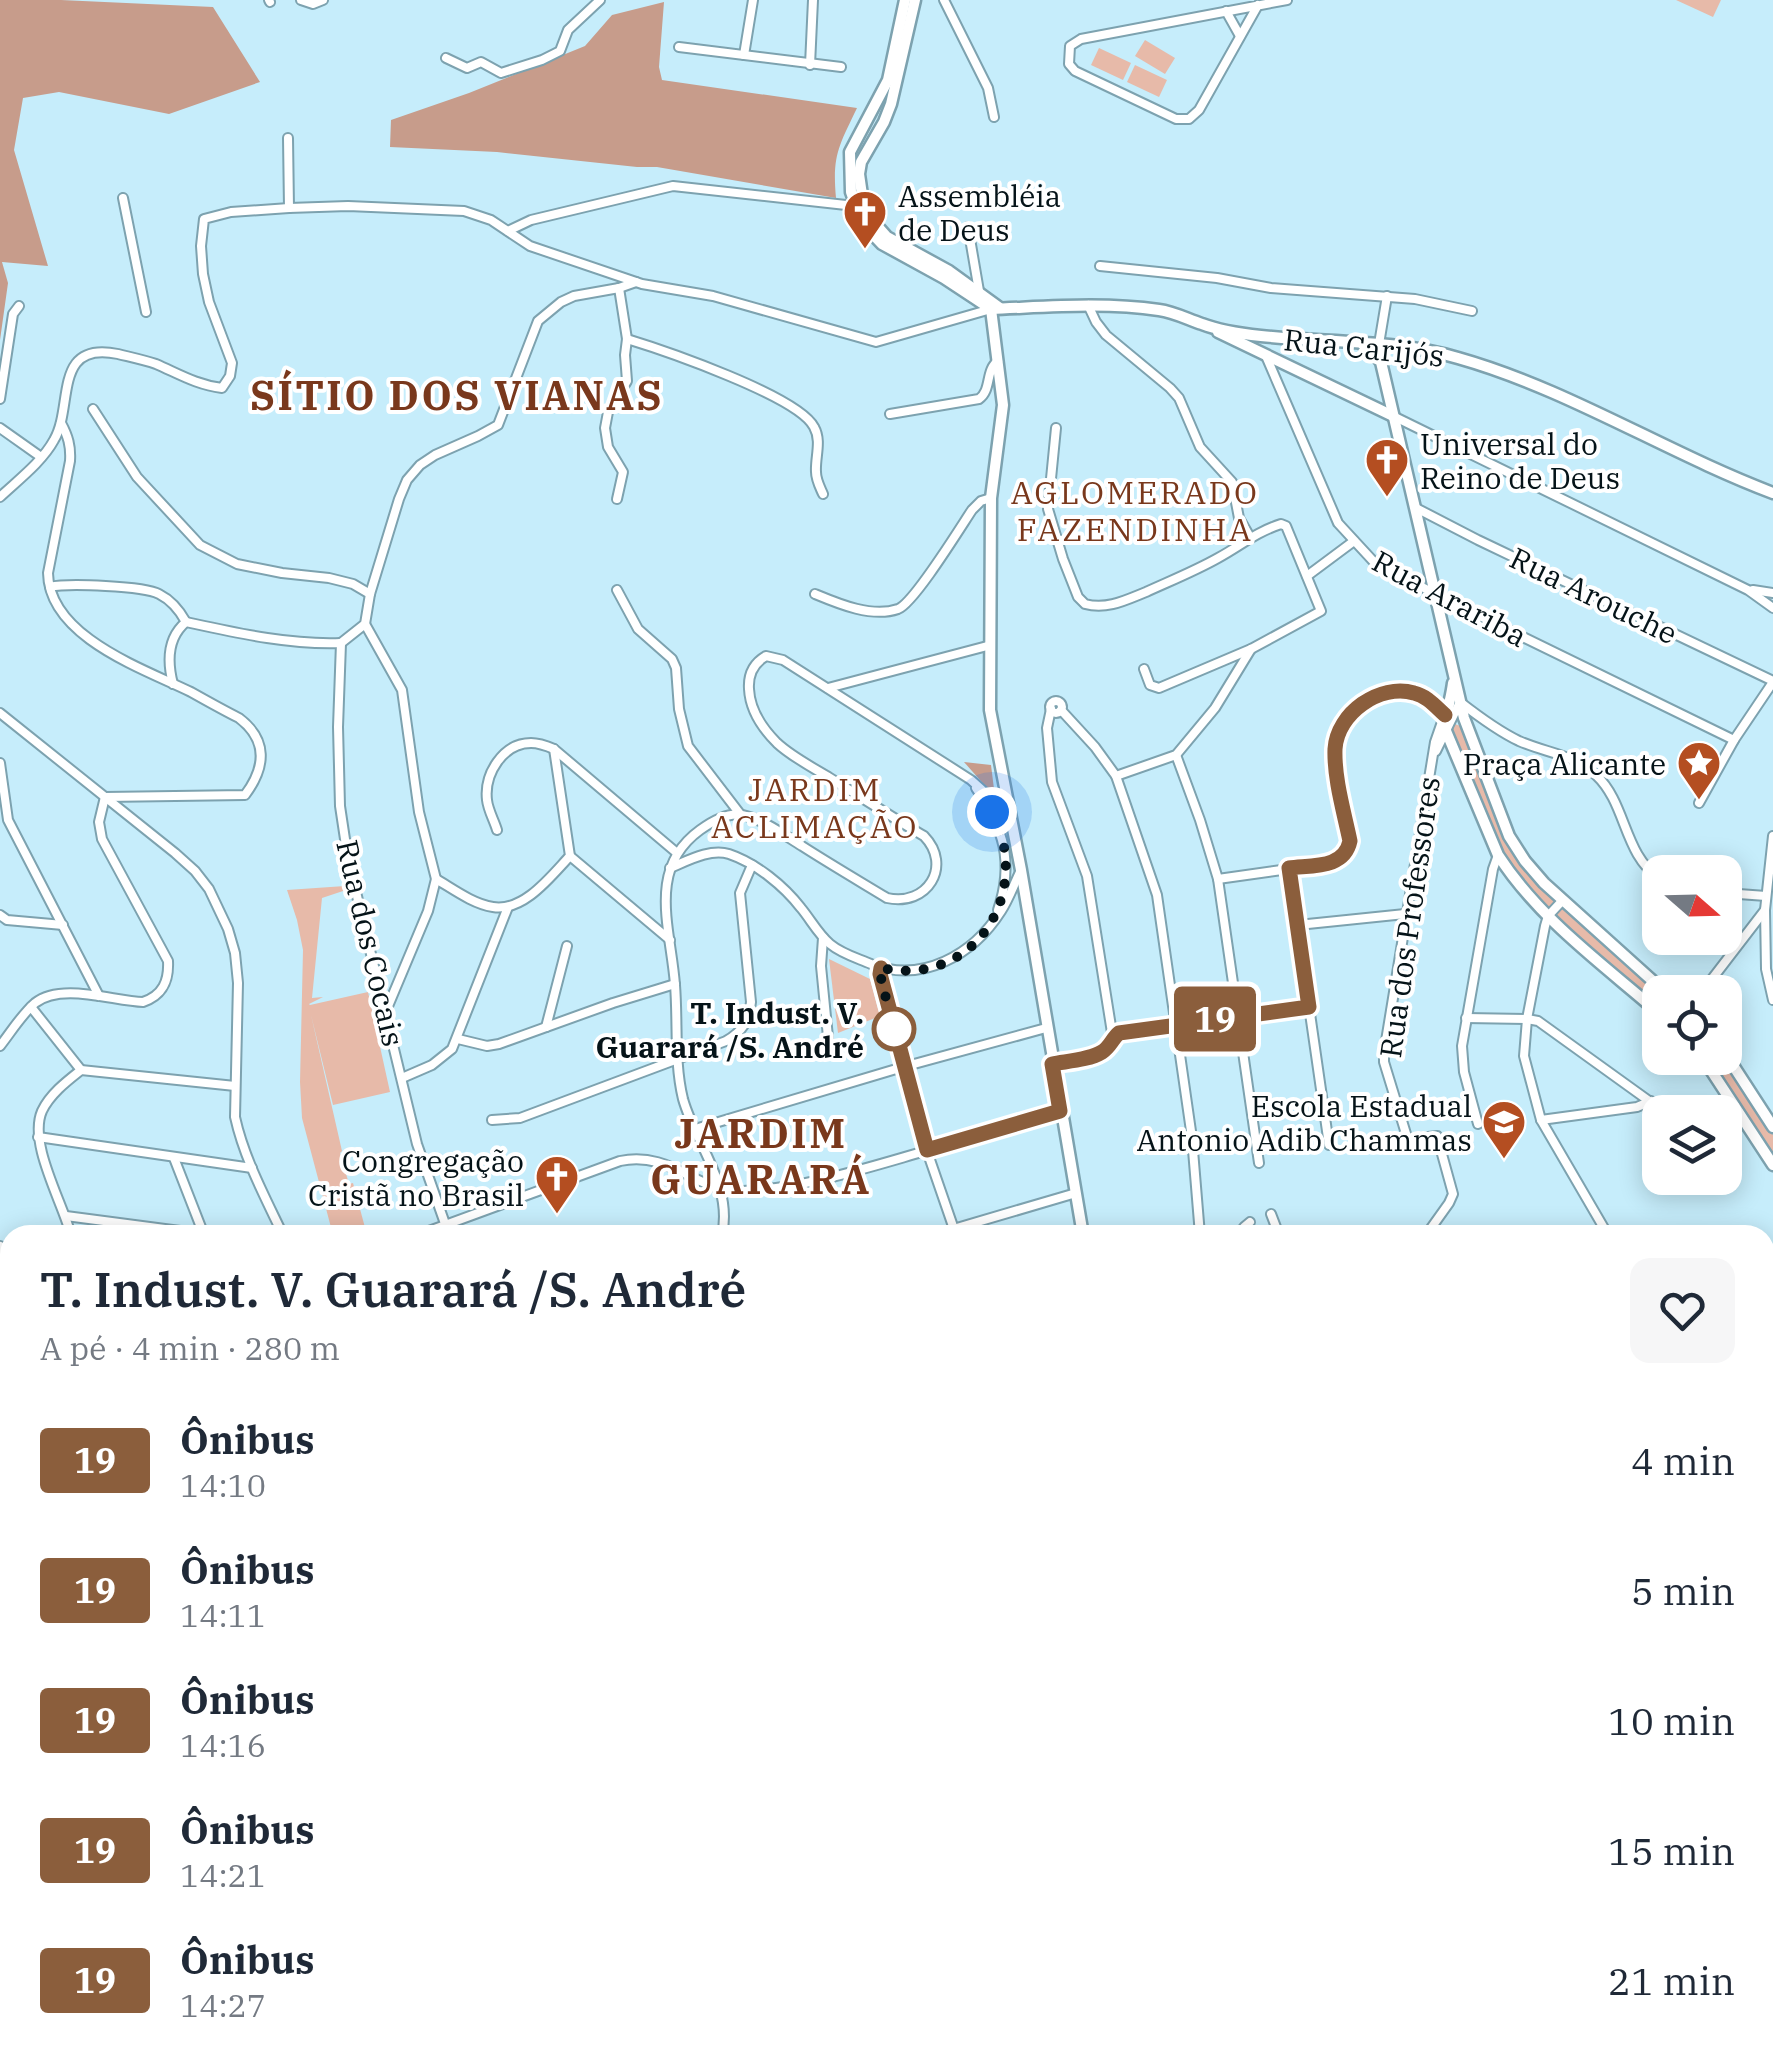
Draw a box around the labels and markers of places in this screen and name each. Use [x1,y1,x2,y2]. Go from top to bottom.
place label: Assembléia de Deus [898,176,1061,249]
church icon: Assembléia de Deus [842,189,888,250]
place label: Universal do Reino de Deus [1420,424,1620,497]
church icon: Universal do Reino de Deus [1364,437,1410,498]
place icon: Praça Alicante [1676,740,1722,801]
place label: Praça Alicante [1463,744,1666,783]
place label: T. Indust. V. Guarará /S. André [596,993,864,1066]
marker: T. Indust. V. Guarará /S. André [873,1008,915,1050]
place label: Escola Estadual Antonio Adib Chammas [1136,1086,1472,1159]
school or university icon: Escola Estadual Antonio Adib Chammas [1481,1099,1527,1160]
place label: Congregação Cristã no Brasil [308,1141,524,1214]
church icon: Congregação Cristã no Brasil [534,1154,580,1215]

